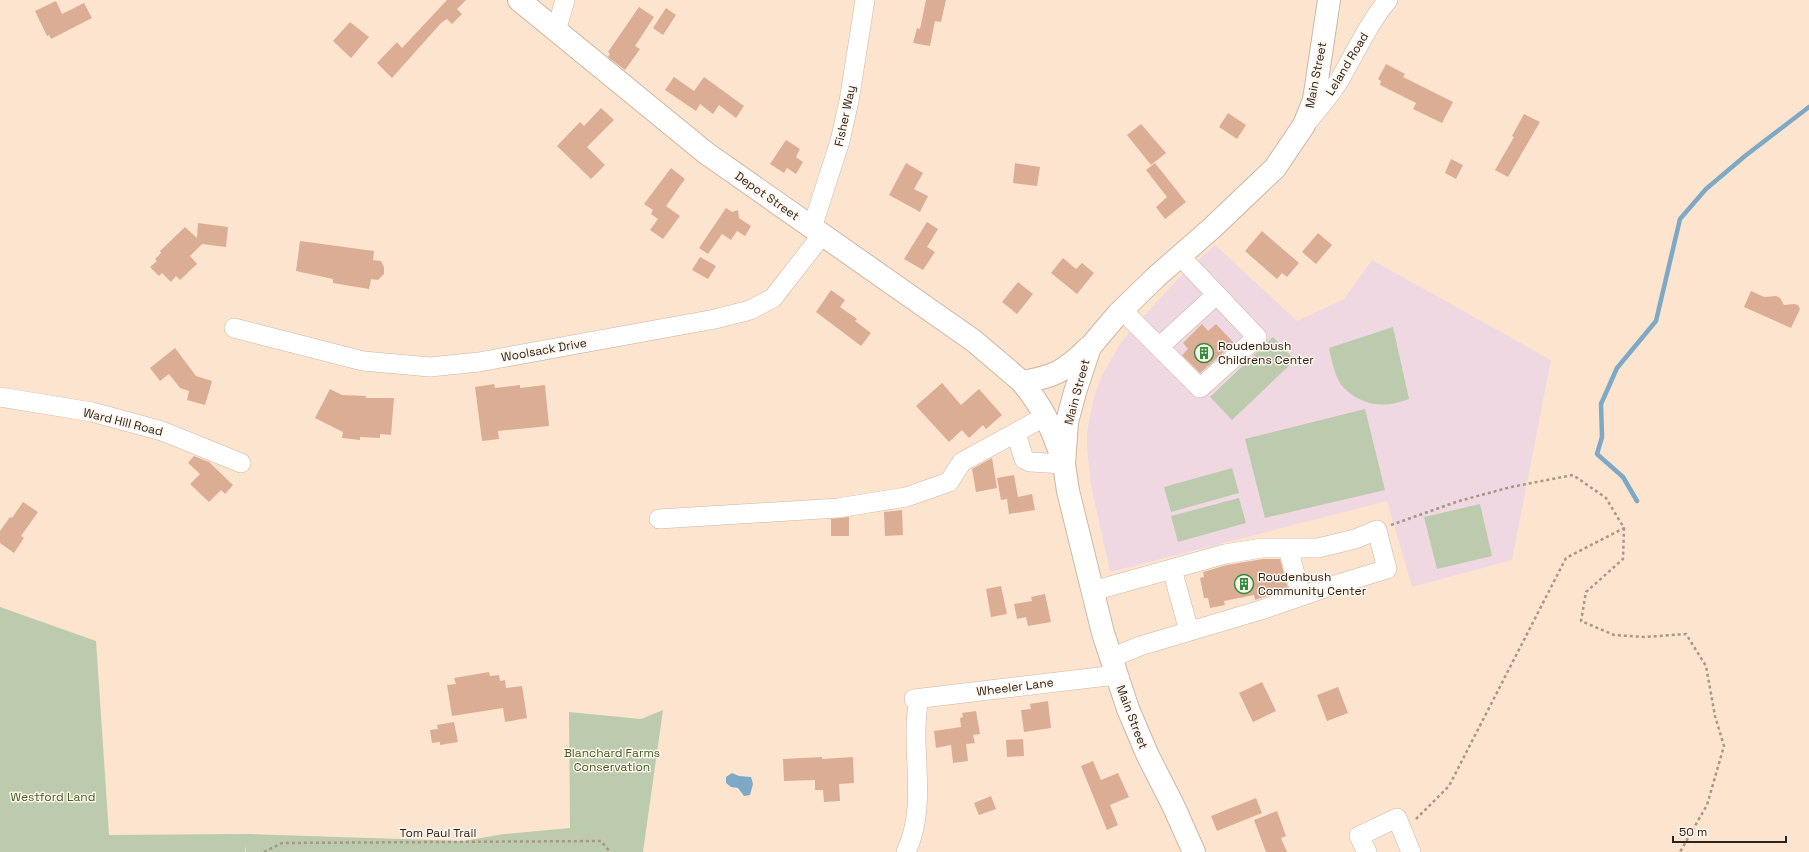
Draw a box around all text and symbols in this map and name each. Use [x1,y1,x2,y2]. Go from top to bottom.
street label: Leland Road [1322,29,1372,99]
street label: Main Street [1302,40,1330,110]
street label: Fisher Way [831,84,859,148]
street label: Depot Street [732,168,802,224]
street label: Woolsack Drive [500,335,588,365]
place label: Roudenbush Childrens Center [1218,338,1314,368]
building icon: Roudenbush Childrens Center [1193,342,1215,364]
street label: Main Street [1061,357,1093,427]
street label: Ward Hill Road [81,404,165,440]
place label: Roudenbush Community Center [1258,569,1367,599]
building icon: Roudenbush Community Center [1233,573,1255,595]
street label: Wheeler Lane [975,674,1055,700]
street label: Main Street [1112,683,1152,751]
park label: Blanchard Farms Conservation [564,745,660,775]
park label: Westford Land [11,789,95,805]
scale bar [1673,818,1786,844]
text: 50 m [1679,824,1707,840]
street label: Tom Paul Trail [400,825,476,841]

